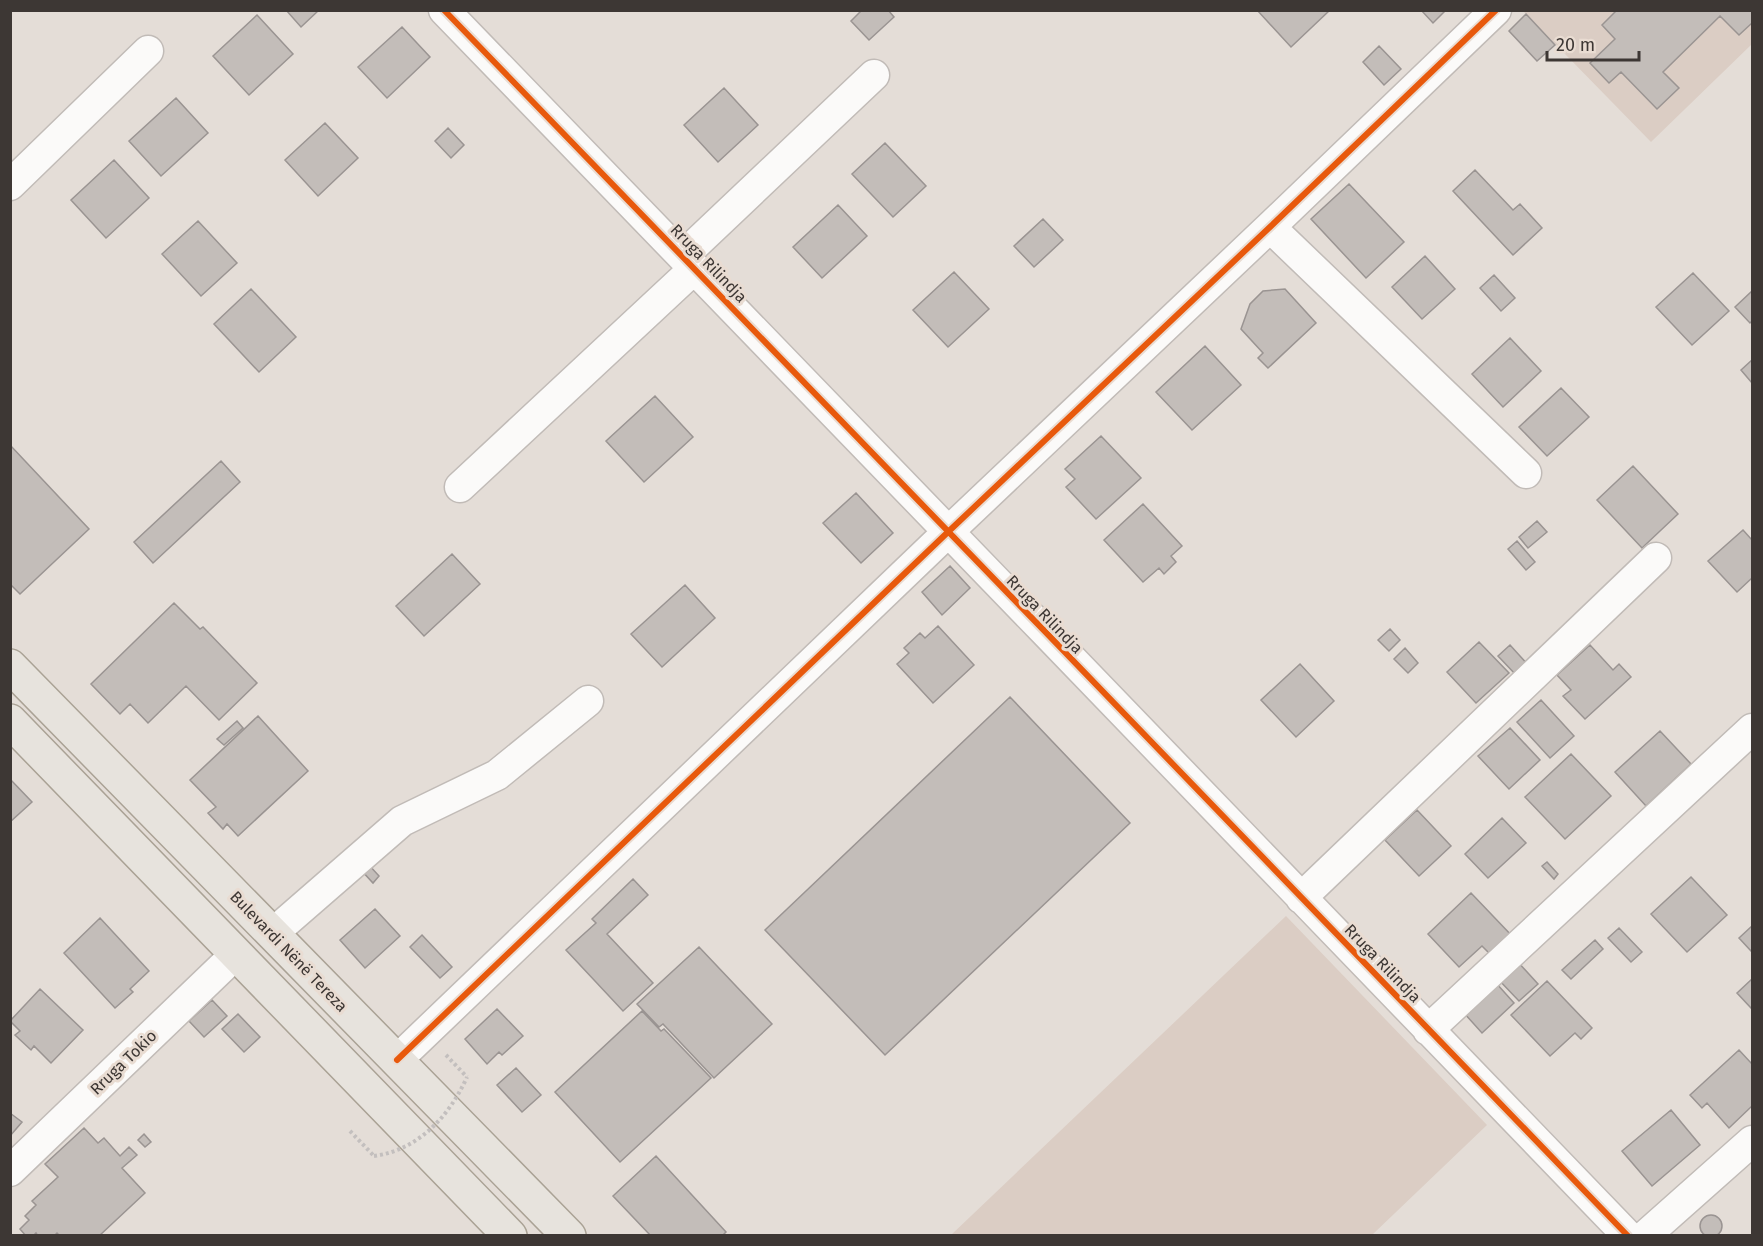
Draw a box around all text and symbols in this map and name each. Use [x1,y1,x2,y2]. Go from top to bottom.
scale bar [1547,24,1638,62]
text: 20 m [1556,34,1595,56]
street label: Rruga Rilindja [666,220,751,307]
street label: Rruga Rilindja [1002,571,1087,658]
street label: Bulevardi Nënë Tereza [226,887,351,1016]
street label: Rruga Rilindja [1340,920,1425,1007]
street label: Rruga Tokio [86,1026,160,1099]

